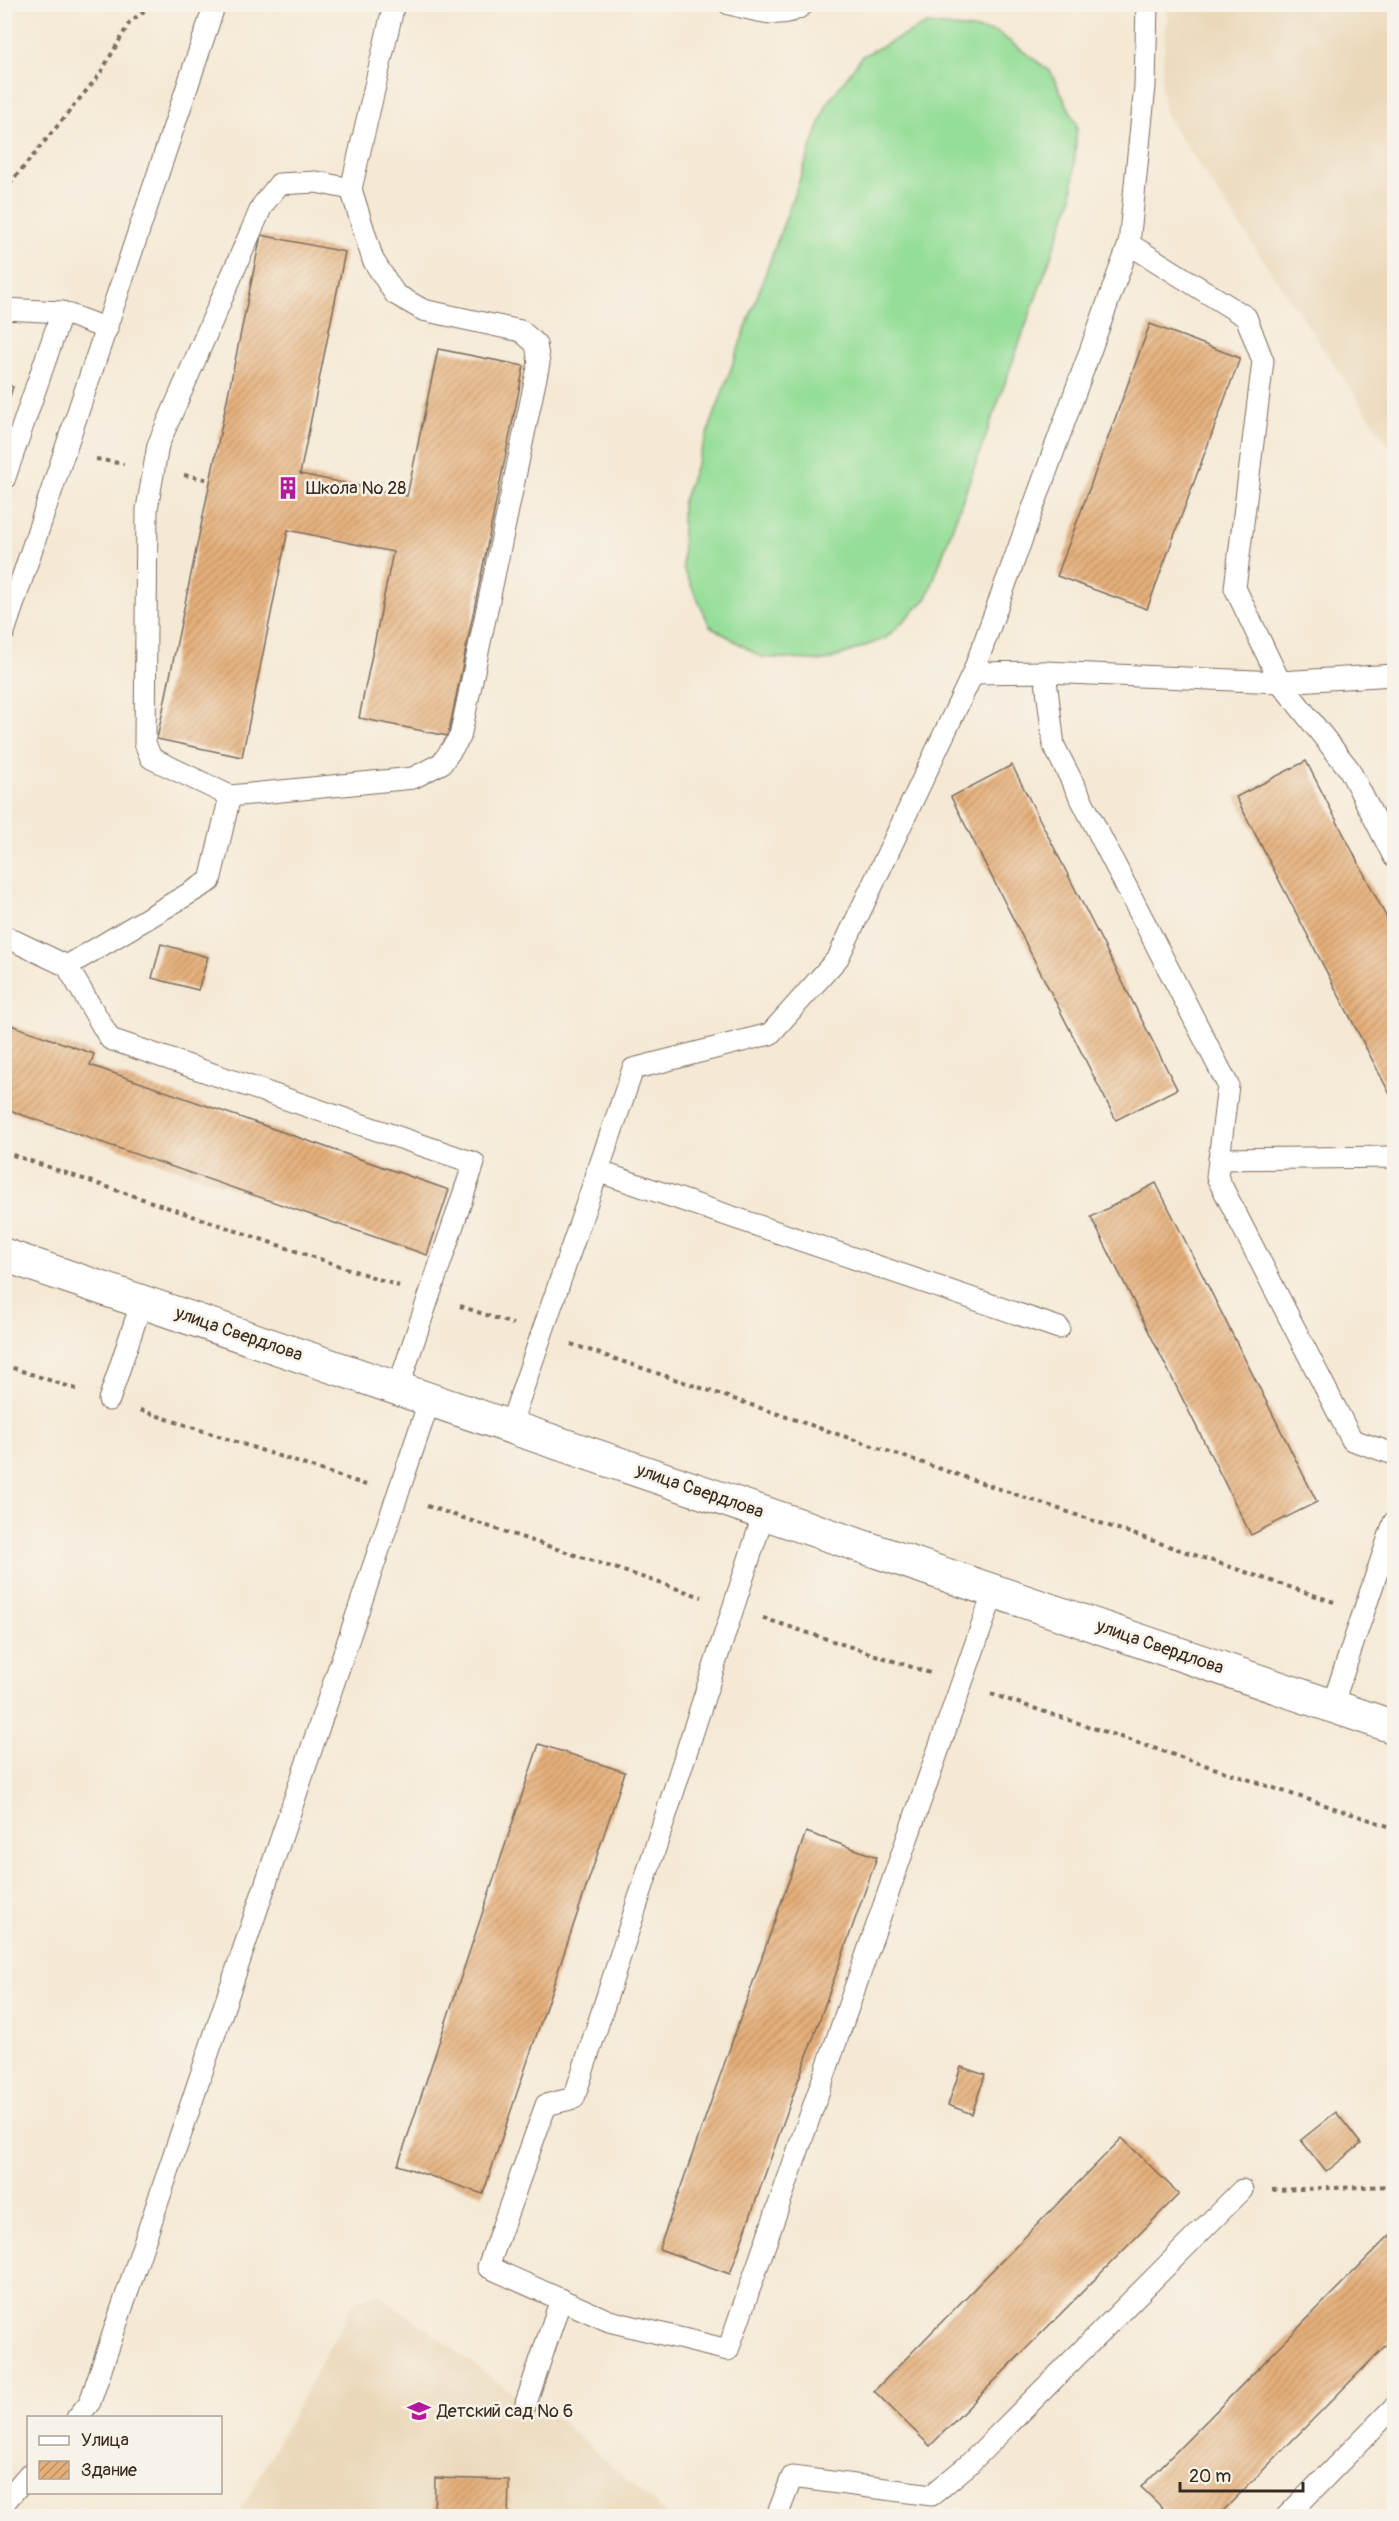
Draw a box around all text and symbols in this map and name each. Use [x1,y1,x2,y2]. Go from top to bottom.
building icon: Школа № 28 [275,475,301,501]
place label: Школа № 28 [306,477,406,500]
street label: улица Свердлова [171,1301,306,1367]
street label: улица Свердлова [632,1458,767,1524]
street label: улица Свердлова [1092,1614,1227,1680]
school or university icon: Детский сад № 6 [406,2398,432,2424]
place label: Детский сад № 6 [436,2400,573,2423]
legend [27,2416,222,2494]
text: Улица [81,2429,129,2452]
scale bar [1180,2455,1303,2493]
text: Здание [81,2459,137,2482]
text: 20 m [1189,2465,1231,2488]

